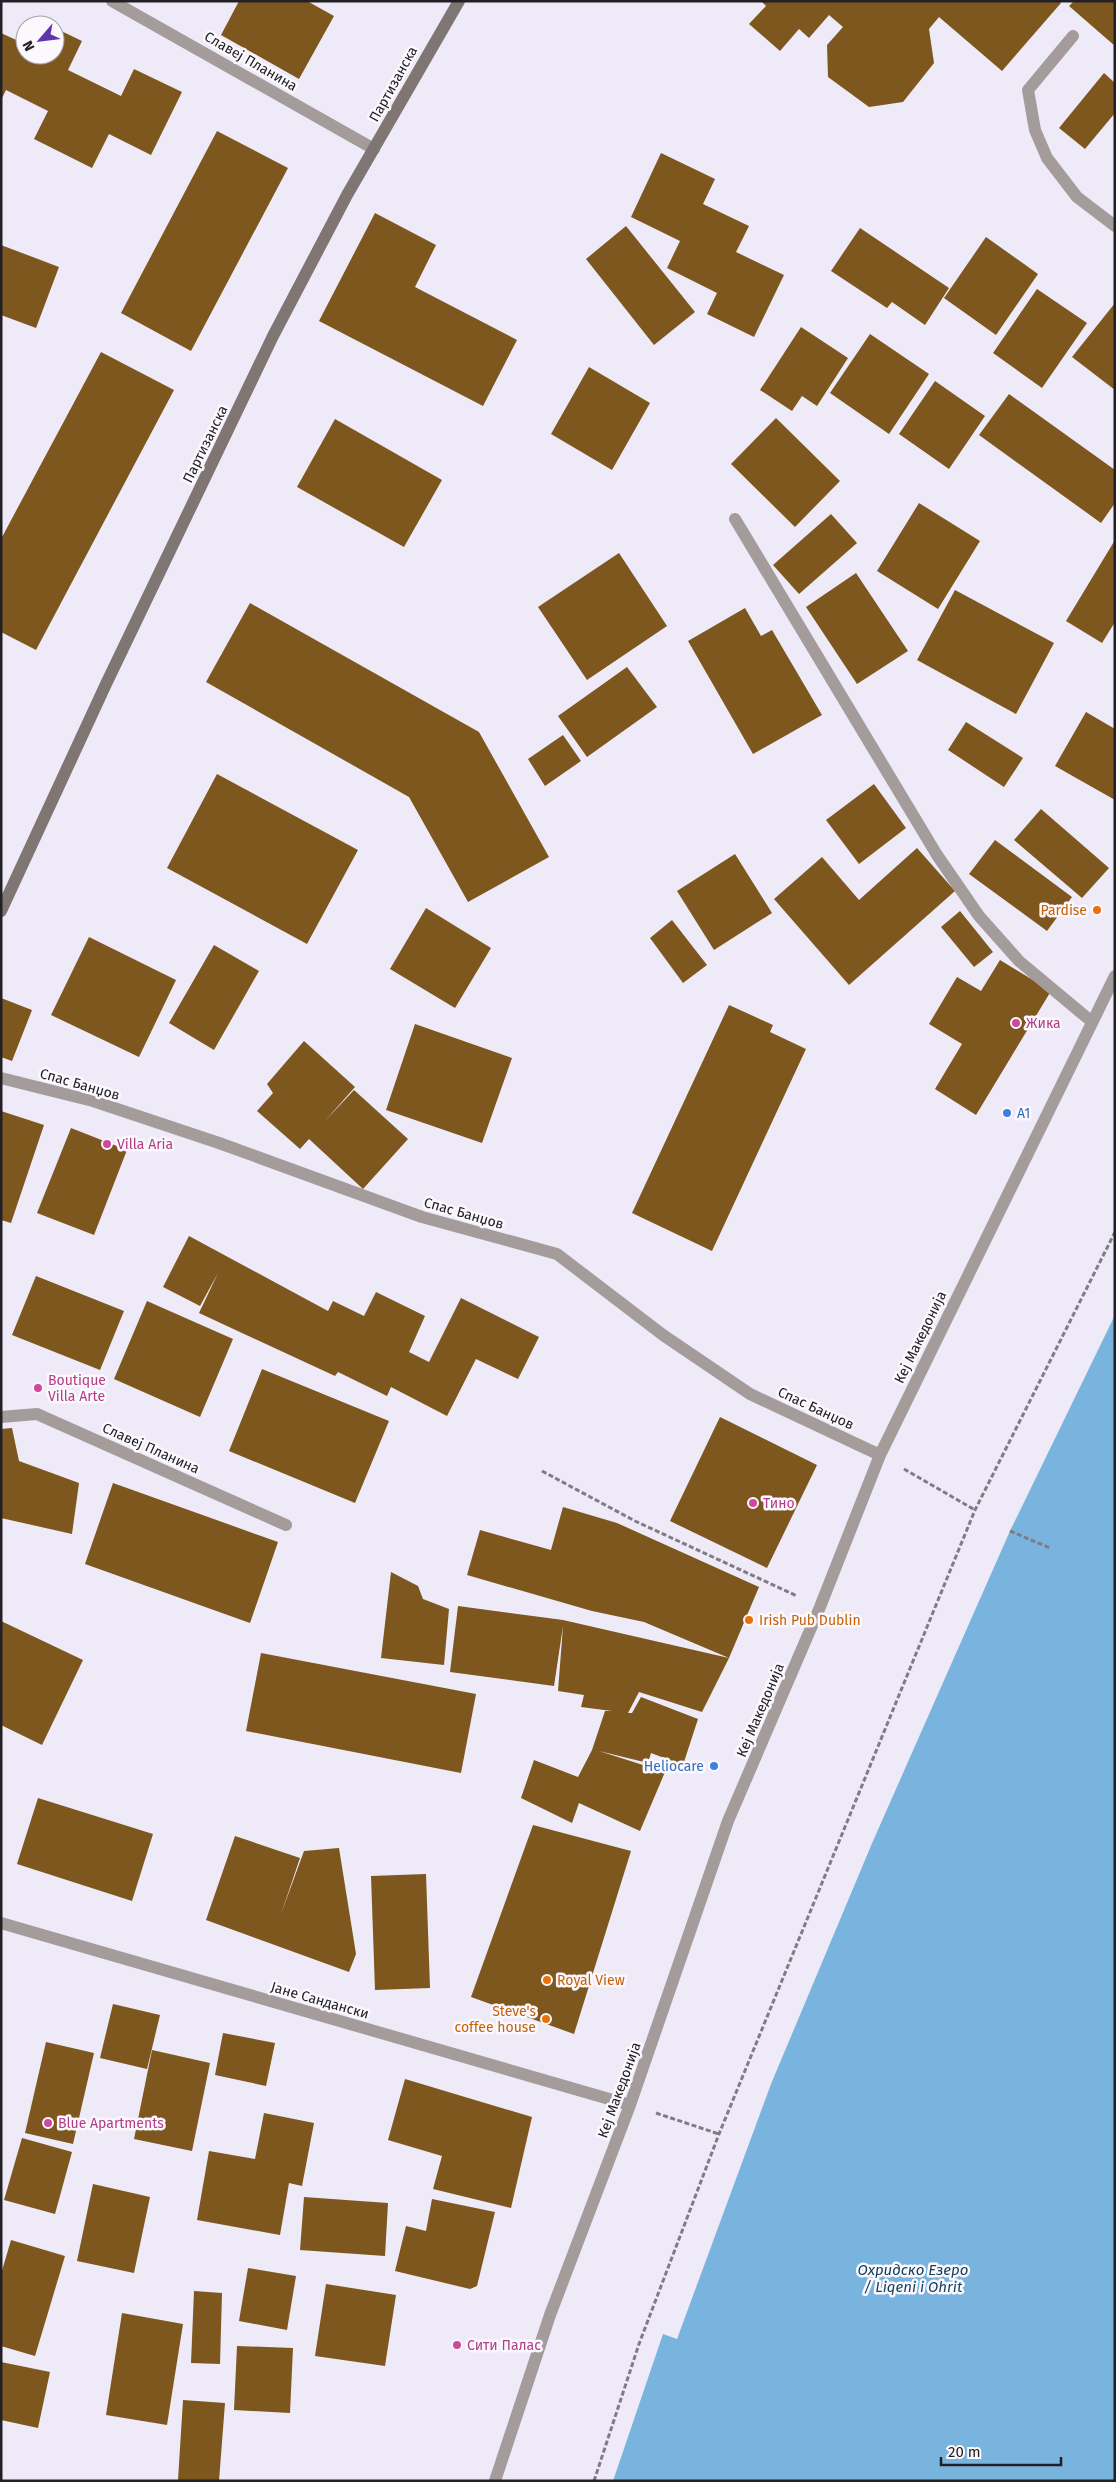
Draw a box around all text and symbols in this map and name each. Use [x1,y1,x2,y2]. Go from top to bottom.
north arrow [15,15,65,65]
street label: Славеј Планина [201,28,300,95]
text: N [19,38,39,54]
street label: Партизанска [366,43,421,125]
street label: Партизанска [179,403,231,486]
place label: Pardise [1041,902,1087,919]
marker: Pardise [1091,904,1103,916]
place label: Жика [1026,1015,1061,1032]
marker: Жика [1010,1017,1022,1029]
street label: Спас Банџов [38,1065,122,1104]
place label: A1 [1017,1105,1030,1122]
marker: A1 [1001,1107,1013,1119]
place label: Villa Aria [117,1136,173,1153]
marker: Villa Aria [101,1138,113,1150]
street label: Спас Банџов [422,1194,506,1233]
street label: Кеј Македонија [891,1288,950,1386]
place label: Boutique Villa Arte [48,1372,106,1405]
marker: Boutique Villa Arte [32,1382,44,1394]
street label: Спас Банџов [775,1383,857,1434]
street label: Славеј Планина [100,1419,202,1477]
place label: Тино [763,1495,795,1512]
marker: Тино [747,1497,759,1509]
place label: Irish Pub Dublin [759,1612,861,1629]
marker: Irish Pub Dublin [743,1614,755,1626]
street label: Кеј Македонија [733,1661,788,1760]
place label: Heliocare [644,1758,704,1775]
marker: Heliocare [708,1760,720,1772]
place label: Royal View [557,1972,625,1989]
marker: Royal View [541,1974,553,1986]
street label: Јане Сандански [269,1978,371,2023]
place label: Steve's coffee house [455,2003,536,2036]
marker: Steve's coffee house [540,2013,552,2025]
street label: Кеј Македонија [594,2040,645,2140]
place label: Blue Apartments [58,2115,164,2132]
marker: Blue Apartments [42,2117,54,2129]
water label: Охридско Езеро / Liqeni i Ohrit [858,2261,968,2296]
place label: Сити Палас [467,2337,541,2354]
marker: Сити Палас [451,2339,463,2351]
scale bar [941,2434,1061,2466]
text: 20 m [948,2443,981,2461]

